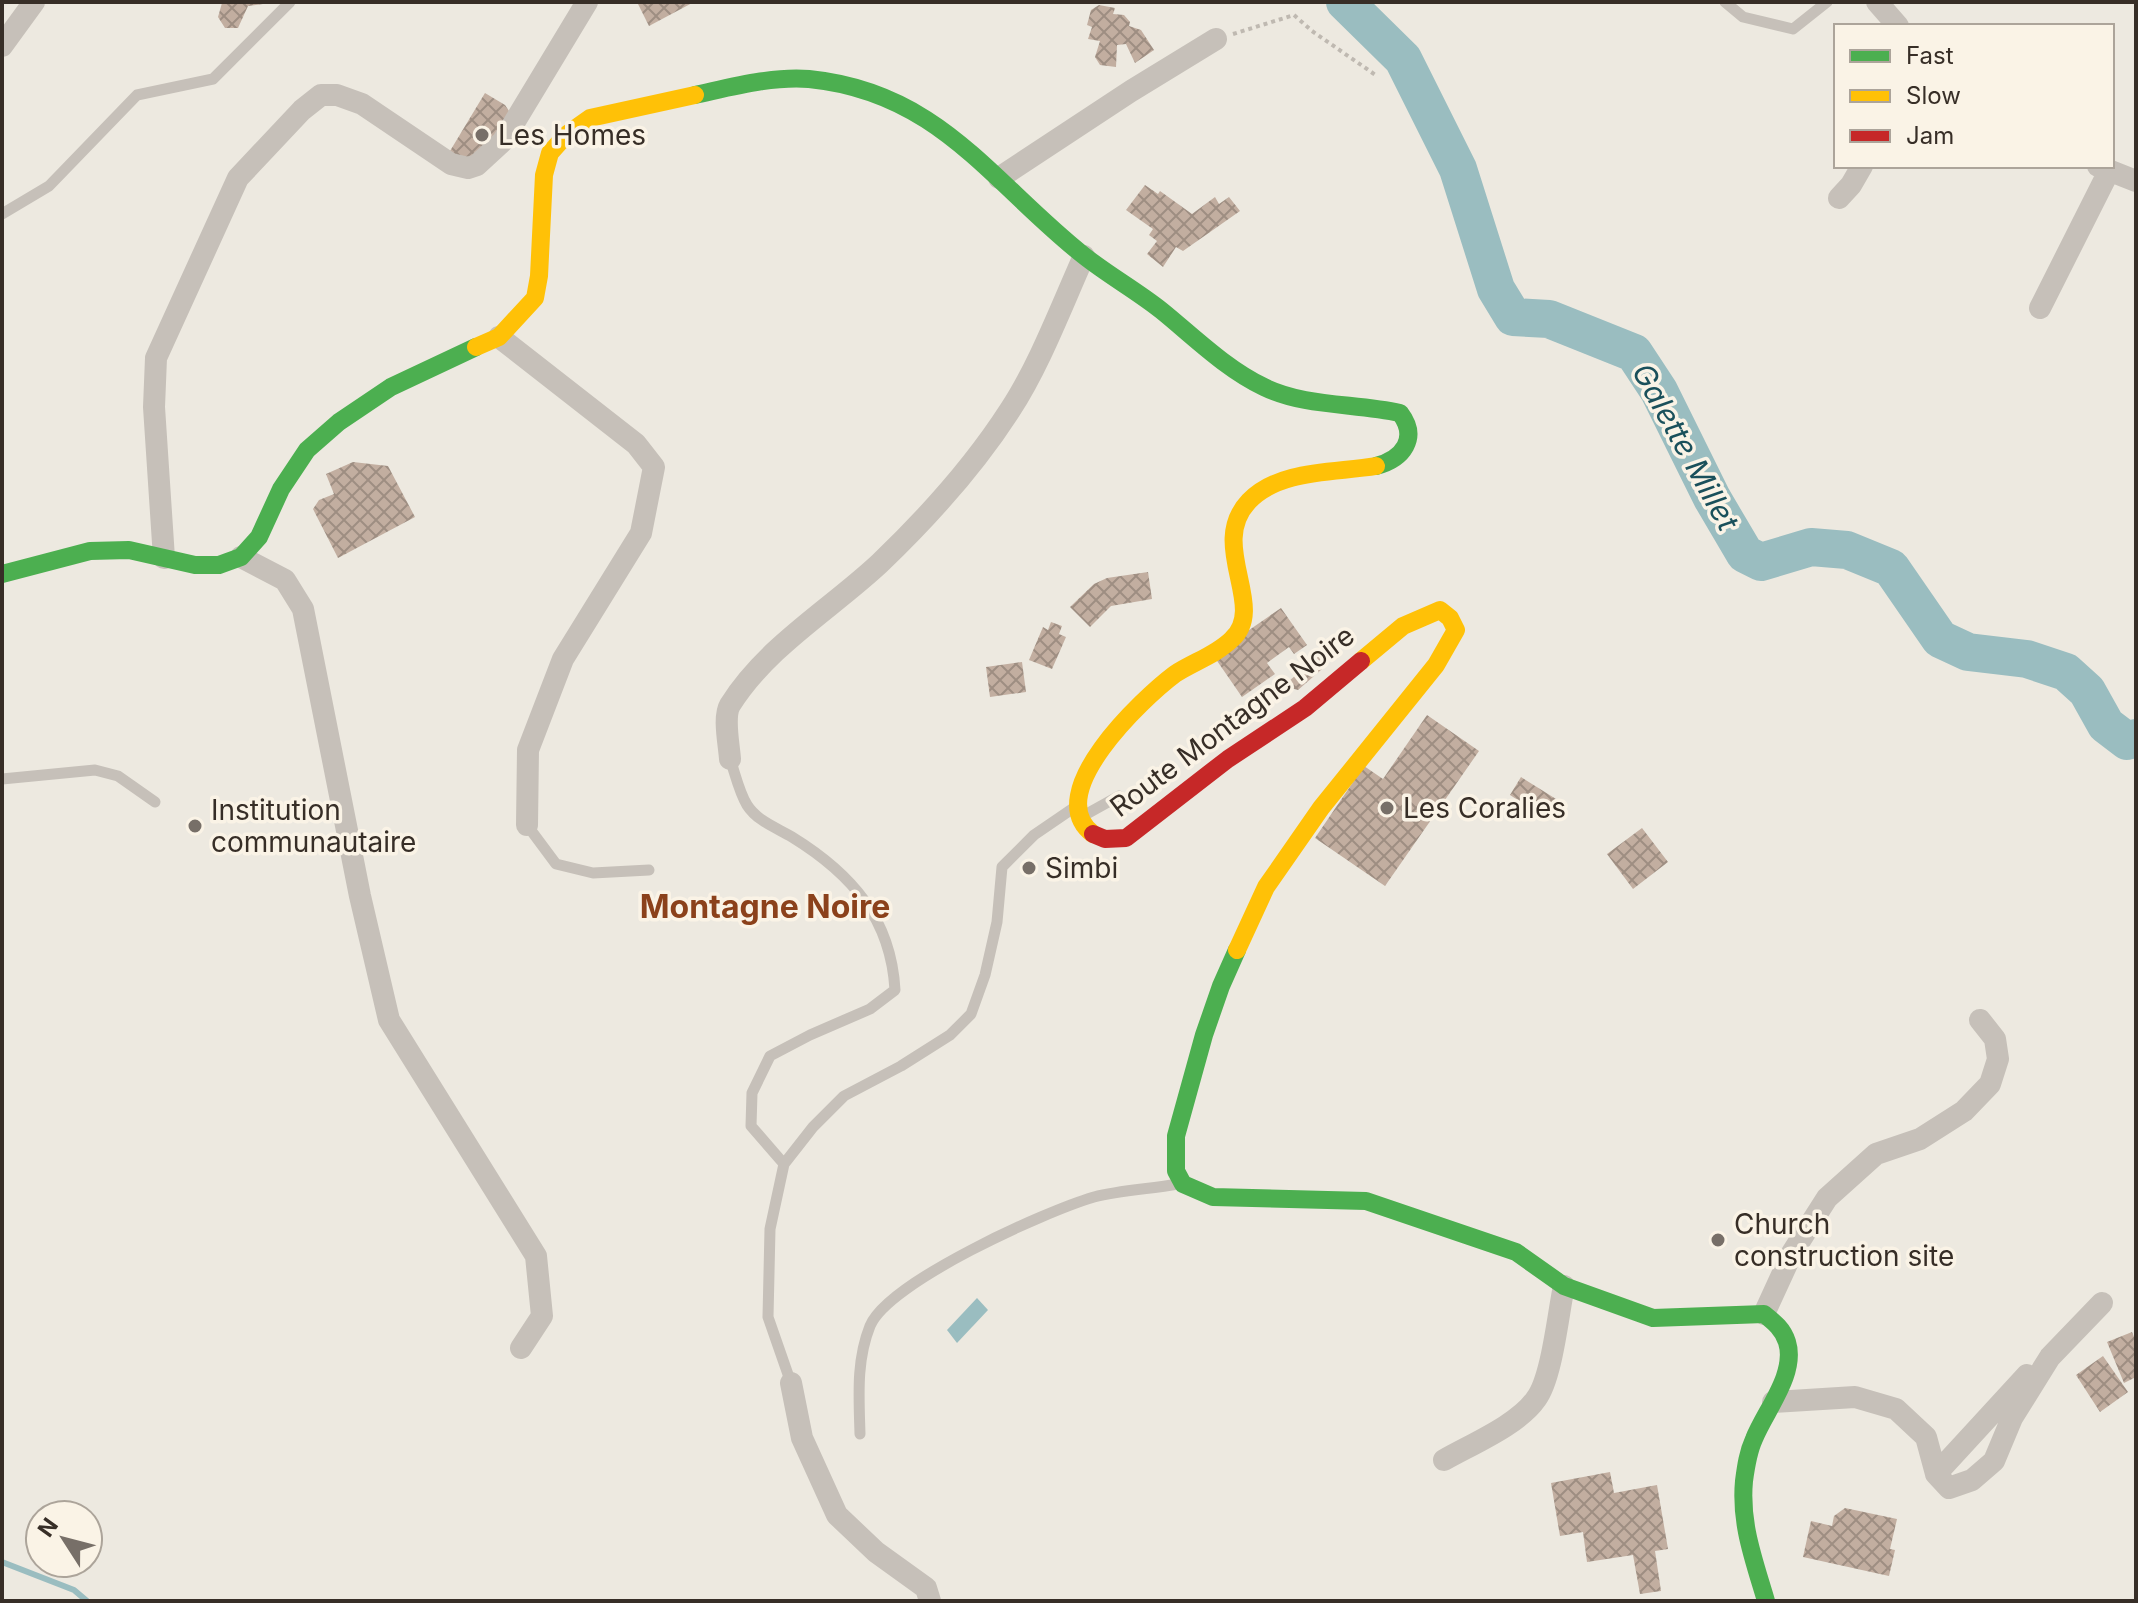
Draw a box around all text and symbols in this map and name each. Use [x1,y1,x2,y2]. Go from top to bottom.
legend [1834,24,2114,168]
text: Fast [1906,41,1954,70]
text: Slow [1906,81,1961,110]
place label: Les Homes [498,118,646,152]
text: Jam [1906,121,1954,150]
marker: Les Homes [473,126,491,144]
water label: Galette Millet [1625,357,1747,537]
street label: Route Montagne Noire [1103,618,1361,824]
place label: Les Coralies [1403,791,1566,825]
place label: Institution communautaire [211,793,416,859]
marker: Les Coralies [1378,799,1396,817]
marker: Institution communautaire [186,817,204,835]
place label: Simbi [1045,851,1118,885]
marker: Simbi [1020,859,1038,877]
district label: Montagne Noire [640,887,890,926]
place label: Church construction site [1734,1207,1954,1273]
marker: Church construction site [1709,1231,1727,1249]
north arrow [24,1499,104,1579]
text: N [32,1513,63,1542]

